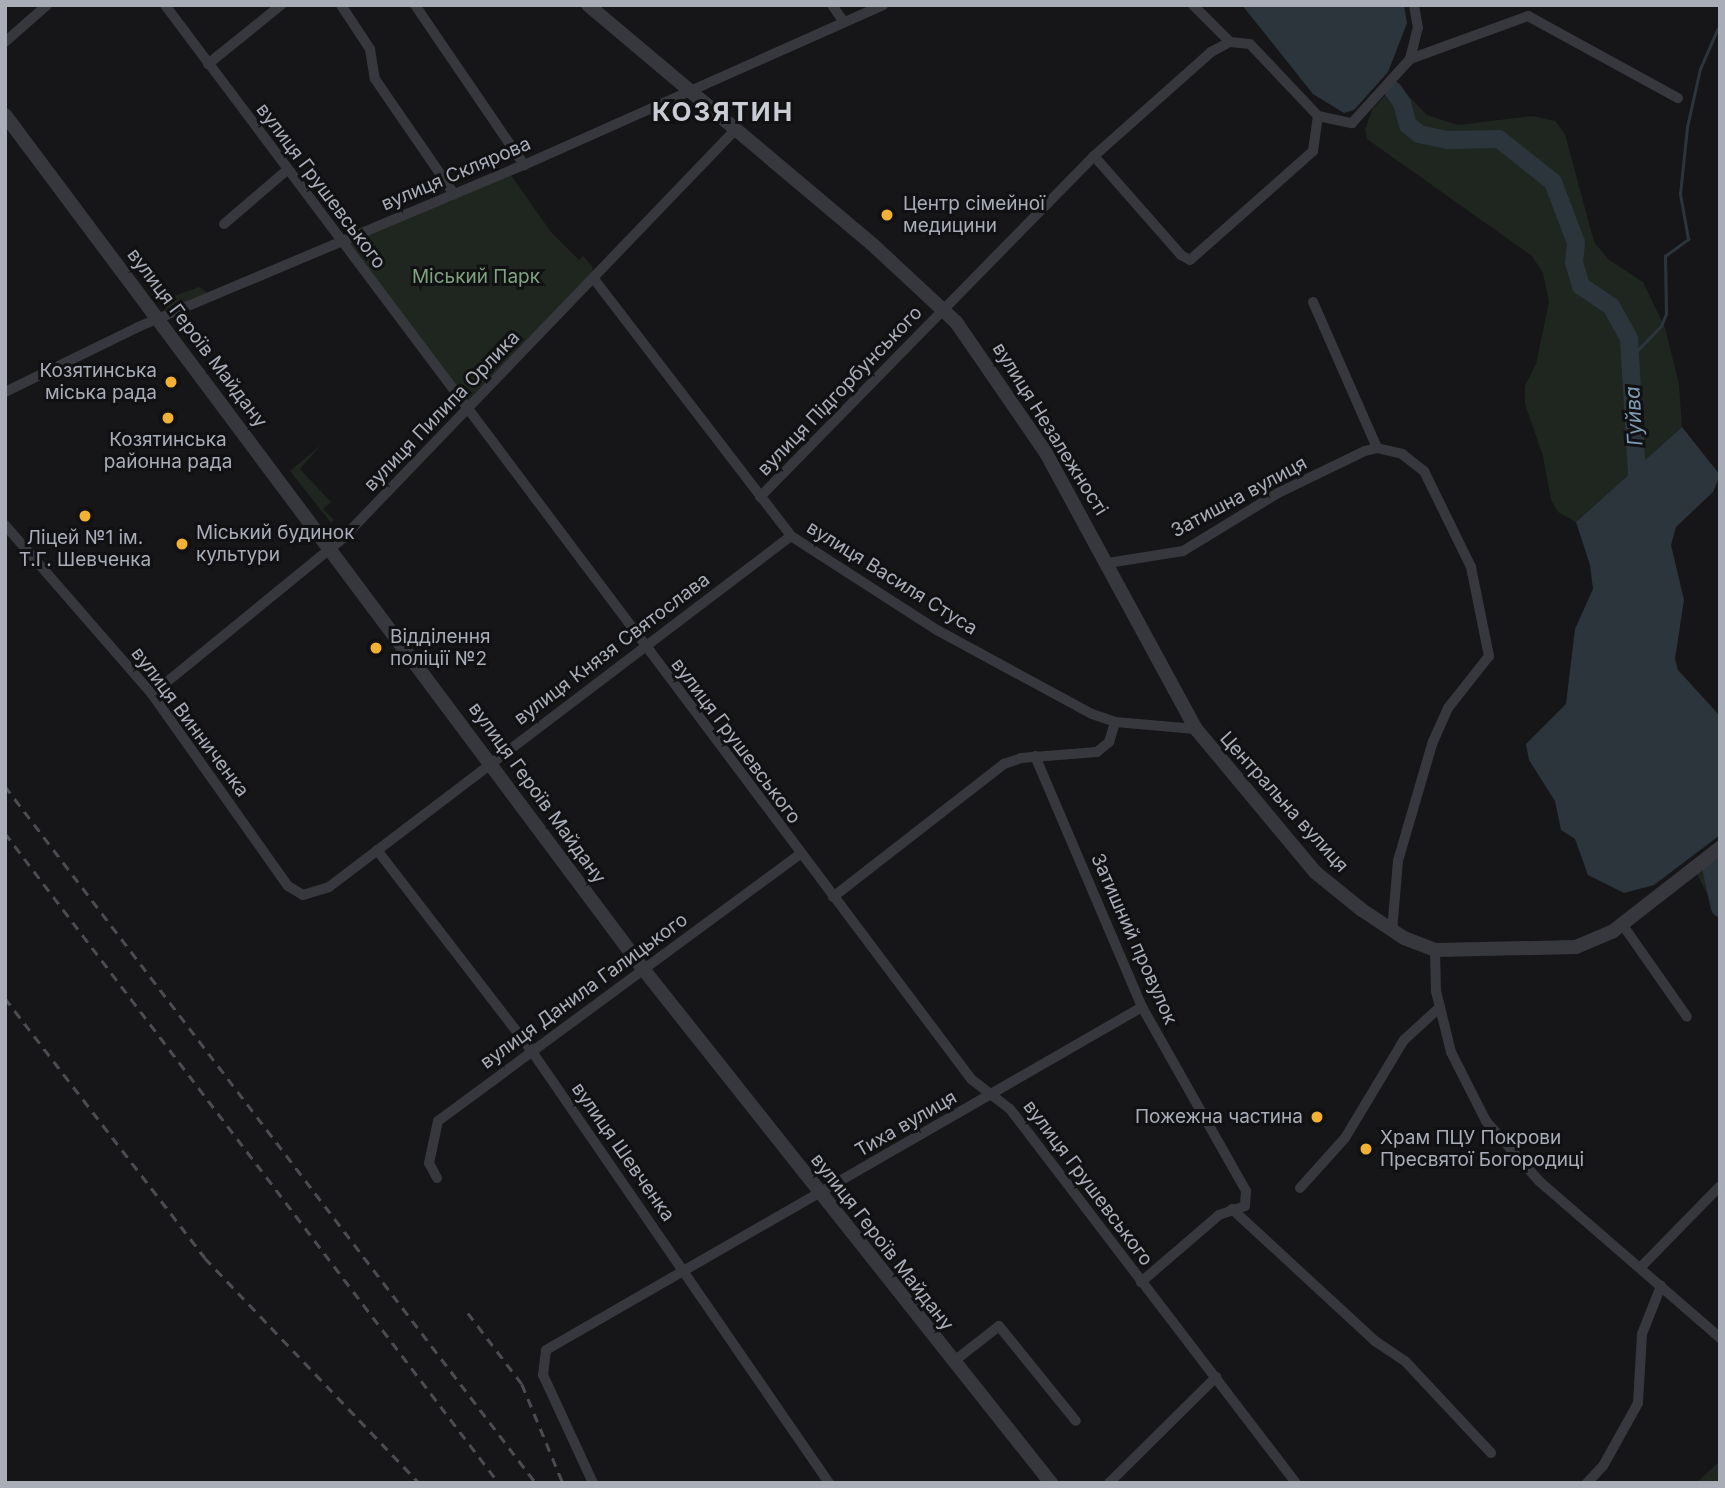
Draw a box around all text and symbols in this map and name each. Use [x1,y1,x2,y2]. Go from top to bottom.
district label: КОЗЯТИН [653,96,793,128]
street label: вулиця Грушевського [251,99,391,273]
street label: вулиця Склярова [378,132,534,216]
place label: Центр сімейної медицини [903,193,1045,237]
marker: Центр сімейної медицини [877,205,897,225]
street label: вулиця Героїв Майдану [122,244,272,432]
park label: Міський Парк [412,266,540,288]
street label: вулиця Підгорбунського [753,301,927,481]
street label: вулиця Пилипа Орлика [359,326,525,496]
street label: вулиця Незалежності [988,338,1112,520]
place label: Козятинська міська рада [40,360,157,404]
marker: Козятинська міська рада [163,374,179,390]
water label: Гуйва [1620,385,1648,447]
marker: Козятинська районна рада [160,410,176,426]
place label: Козятинська районна рада [104,429,232,473]
street label: Затишна вулиця [1167,452,1311,542]
marker: Ліцей №1 ім. Т.Г. Шевченка [77,508,93,524]
street label: вулиця Василя Стуса [802,516,982,640]
place label: Міський будинок культури [196,522,355,566]
place label: Ліцей №1 ім. Т.Г. Шевченка [19,527,151,571]
marker: Міський будинок культури [174,536,190,552]
street label: вулиця Князя Святослава [510,568,714,730]
place label: Відділення поліції №2 [390,626,491,670]
marker: Відділення поліції №2 [368,640,384,656]
street label: вулиця Винниченка [126,643,254,801]
street label: вулиця Грушевського [666,654,806,828]
street label: вулиця Героїв Майдану [464,698,610,888]
street label: Центральна вулиця [1215,727,1353,877]
street label: Затишний провулок [1086,850,1182,1028]
street label: вулиця Данила Галицького [476,908,692,1074]
street label: вулиця Шевченка [567,1078,679,1226]
street label: Тиха вулиця [851,1086,961,1162]
street label: вулиця Грушевського [1018,1096,1158,1270]
place label: Пожежна частина [1135,1106,1303,1128]
marker: Пожежна частина [1309,1109,1325,1125]
place label: Храм ПЦУ Покрови Пресвятої Богородиці [1380,1127,1584,1171]
marker: Храм ПЦУ Покрови Пресвятої Богородиці [1358,1141,1374,1157]
street label: вулиця Героїв Майдану [806,1149,958,1335]

